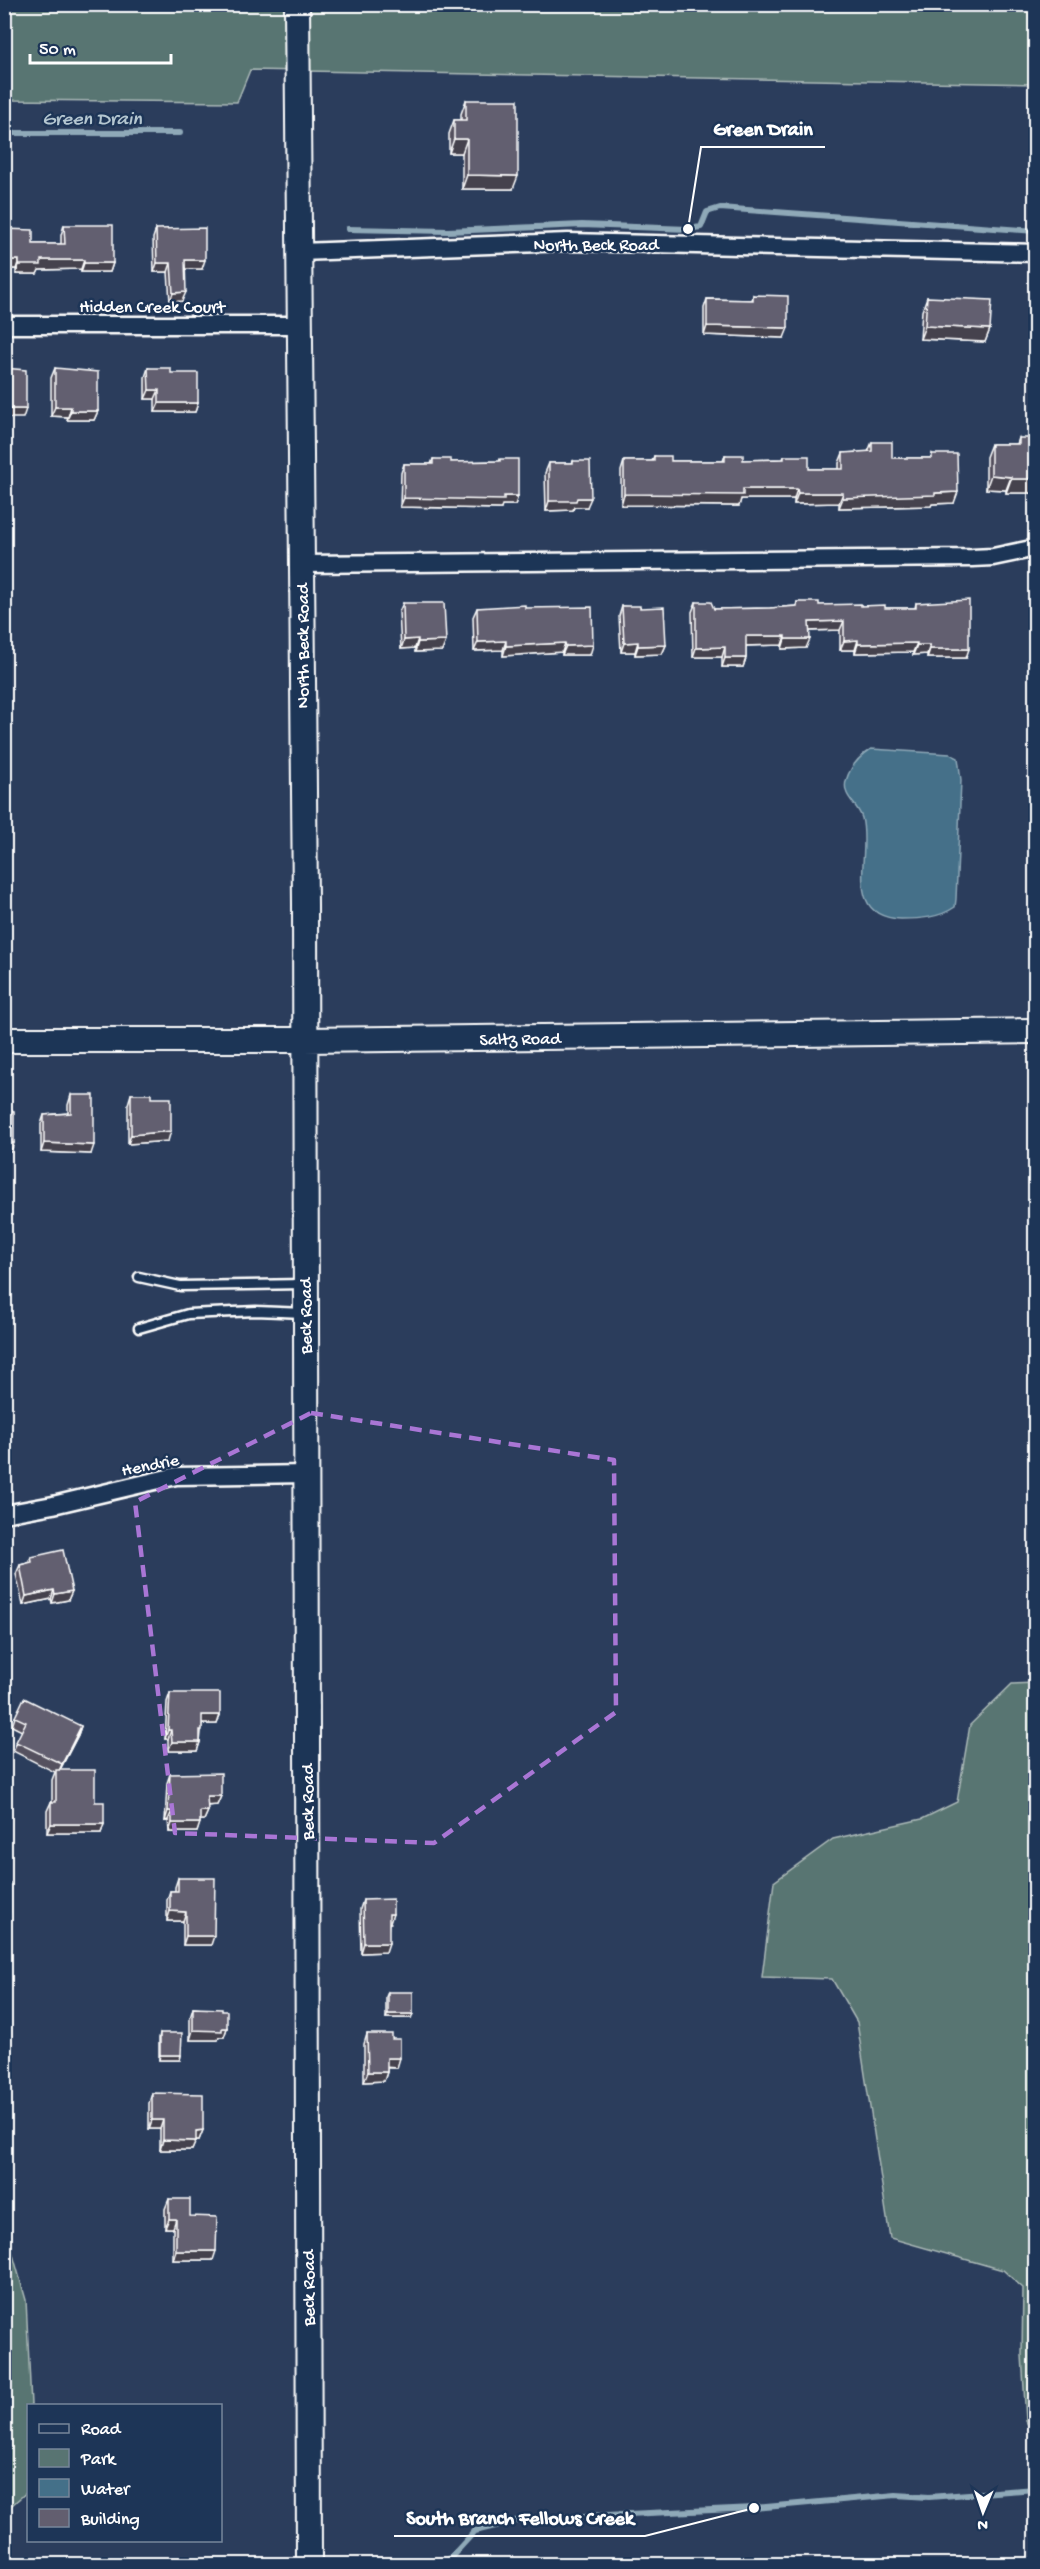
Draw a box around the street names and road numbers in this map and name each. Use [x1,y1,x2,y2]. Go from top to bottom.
street label: North Beck Road [534,236,660,257]
street label: Hidden Creek Court [79,298,226,319]
street label: North Beck Road [294,582,315,708]
street label: Saltz Road [479,1029,562,1052]
street label: Beck Road [297,1276,318,1355]
street label: Hendrie [120,1450,182,1482]
street label: Beck Road [299,1762,320,1841]
street label: Beck Road [300,2248,321,2327]

